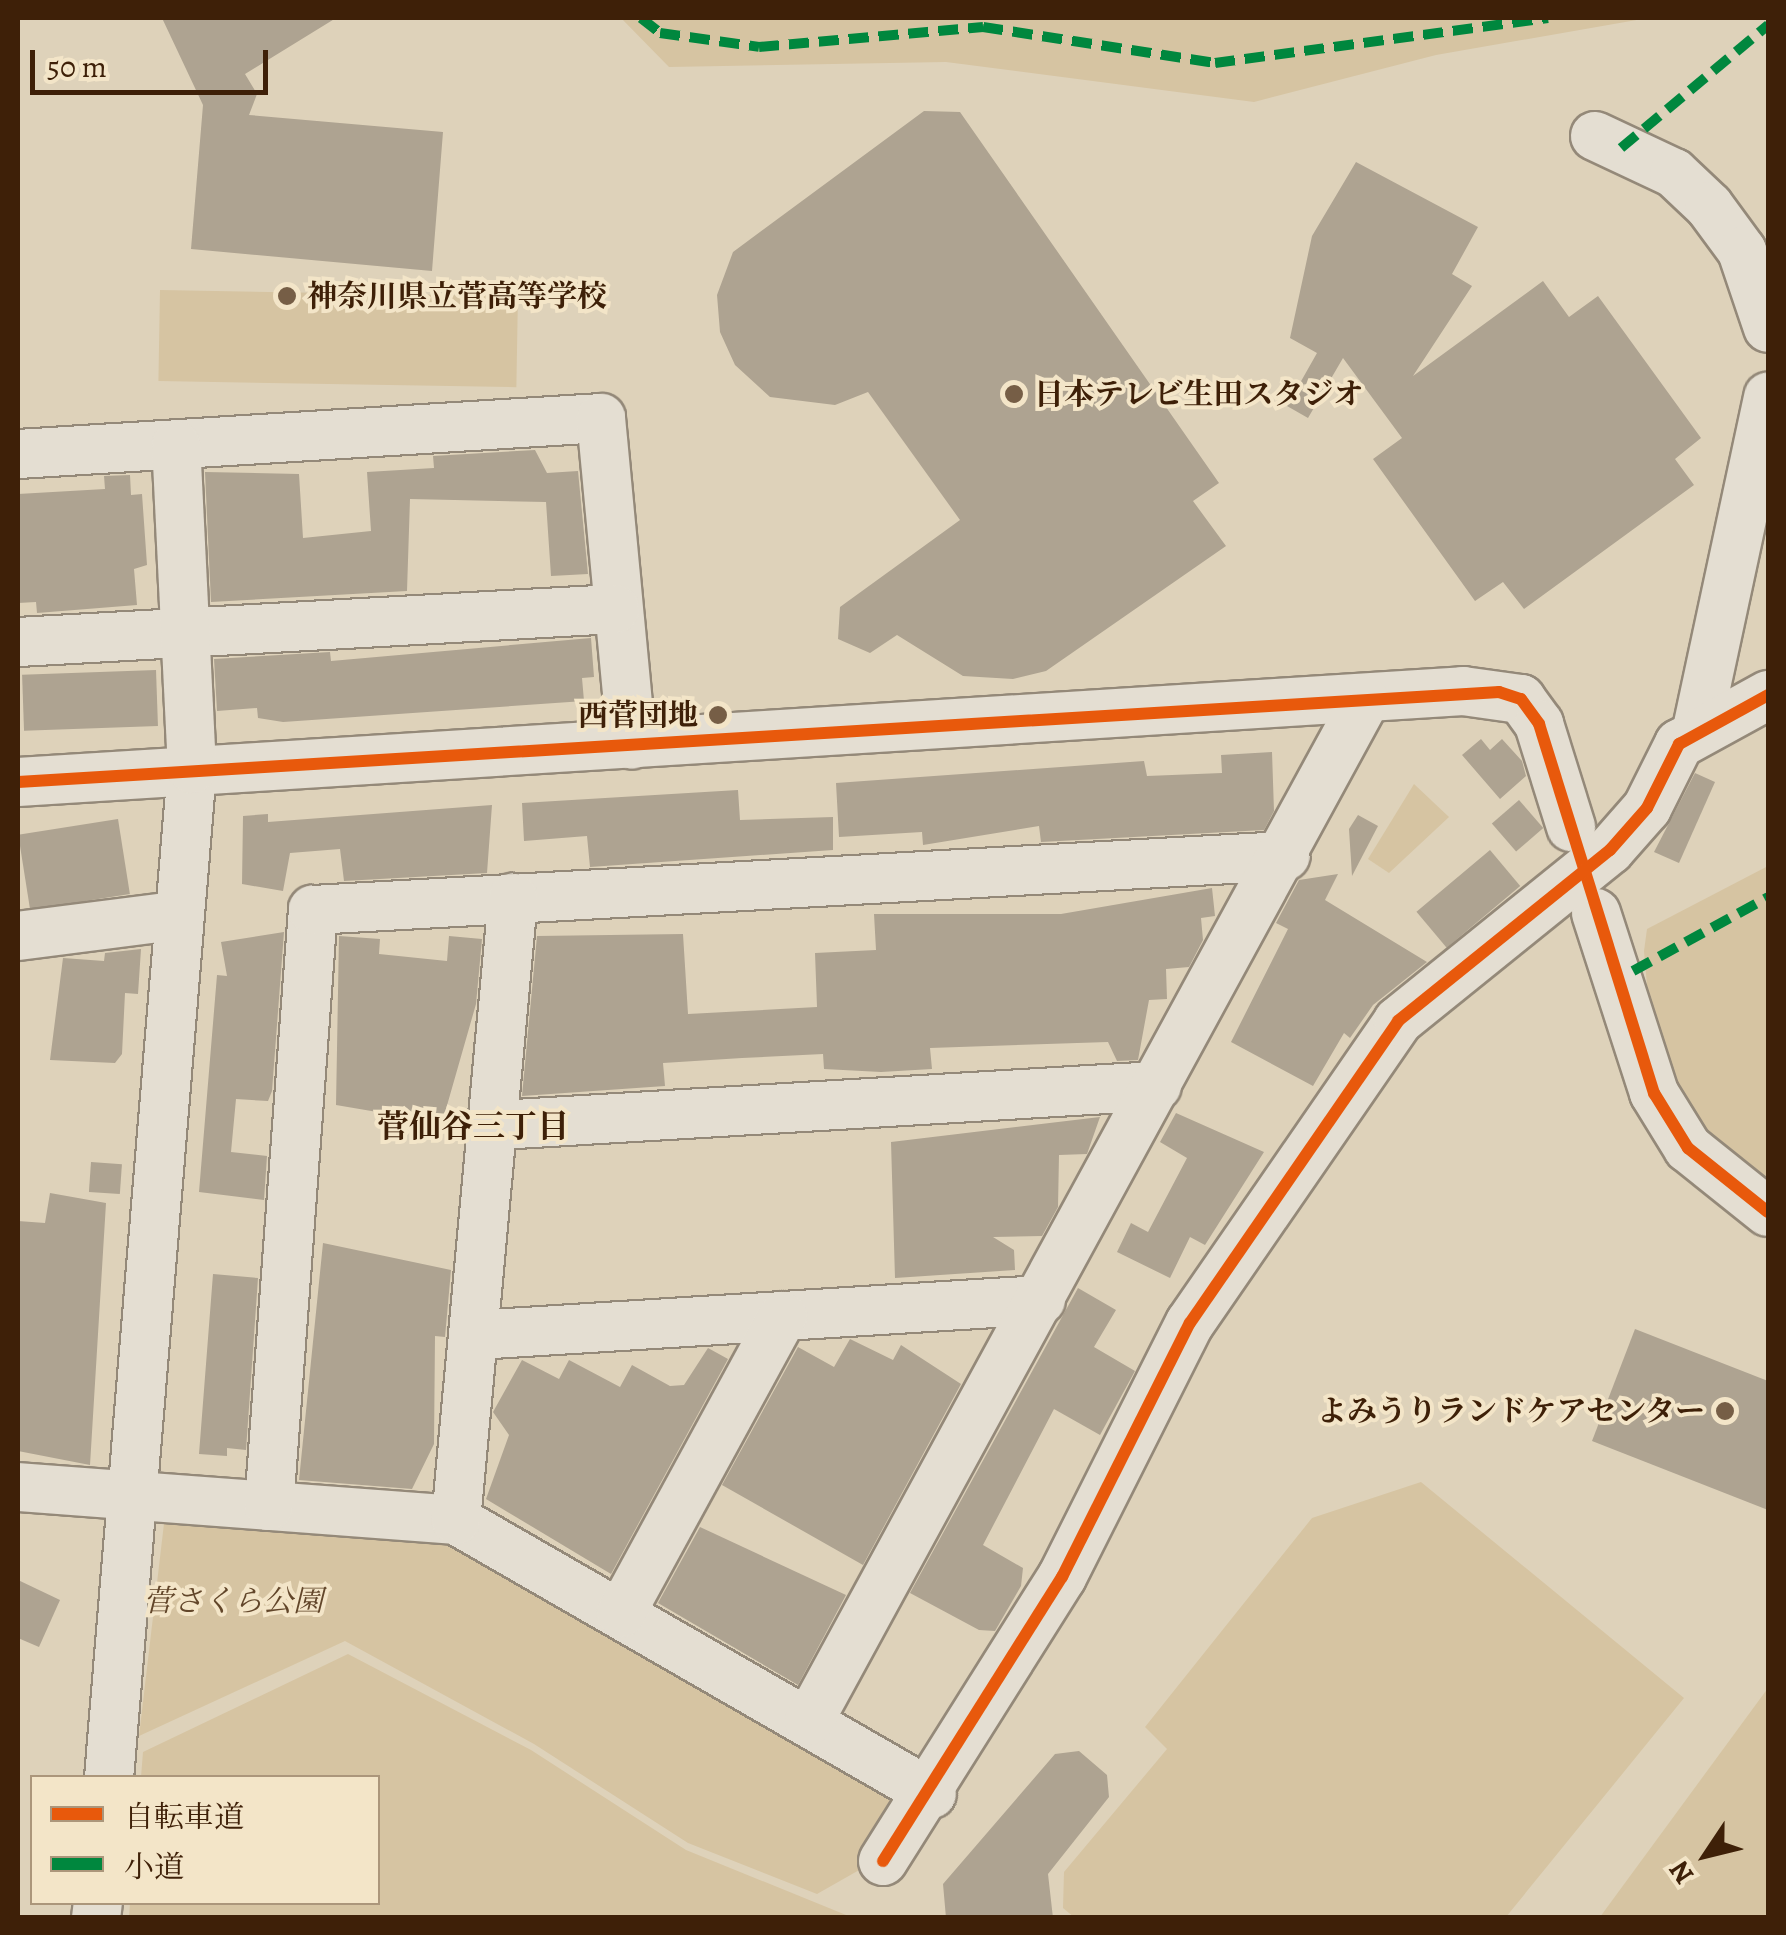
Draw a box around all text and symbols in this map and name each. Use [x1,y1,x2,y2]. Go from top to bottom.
scale bar [35,30,272,92]
text: 50 m [47,47,107,87]
place label: 神奈川県立菅高等学校 [307,278,607,314]
marker: 神奈川県立菅高等学校 [276,285,298,307]
place label: 日本テレビ生田スタジオ [1034,376,1364,412]
marker: 日本テレビ生田スタジオ [1003,383,1025,405]
place label: 西菅団地 [578,697,698,733]
marker: 西菅団地 [707,704,729,726]
district label: 菅仙谷三丁目 [377,1107,569,1145]
place label: よみうりランドケアセンター [1315,1393,1705,1429]
marker: よみうりランドケアセンター [1714,1400,1736,1422]
park label: 菅さくら公園 [143,1583,323,1619]
legend [30,1775,380,1905]
text: 自転車道 [124,1797,244,1837]
north arrow [1656,1805,1756,1905]
text: 小道 [124,1847,184,1887]
text: N [1660,1853,1703,1891]

